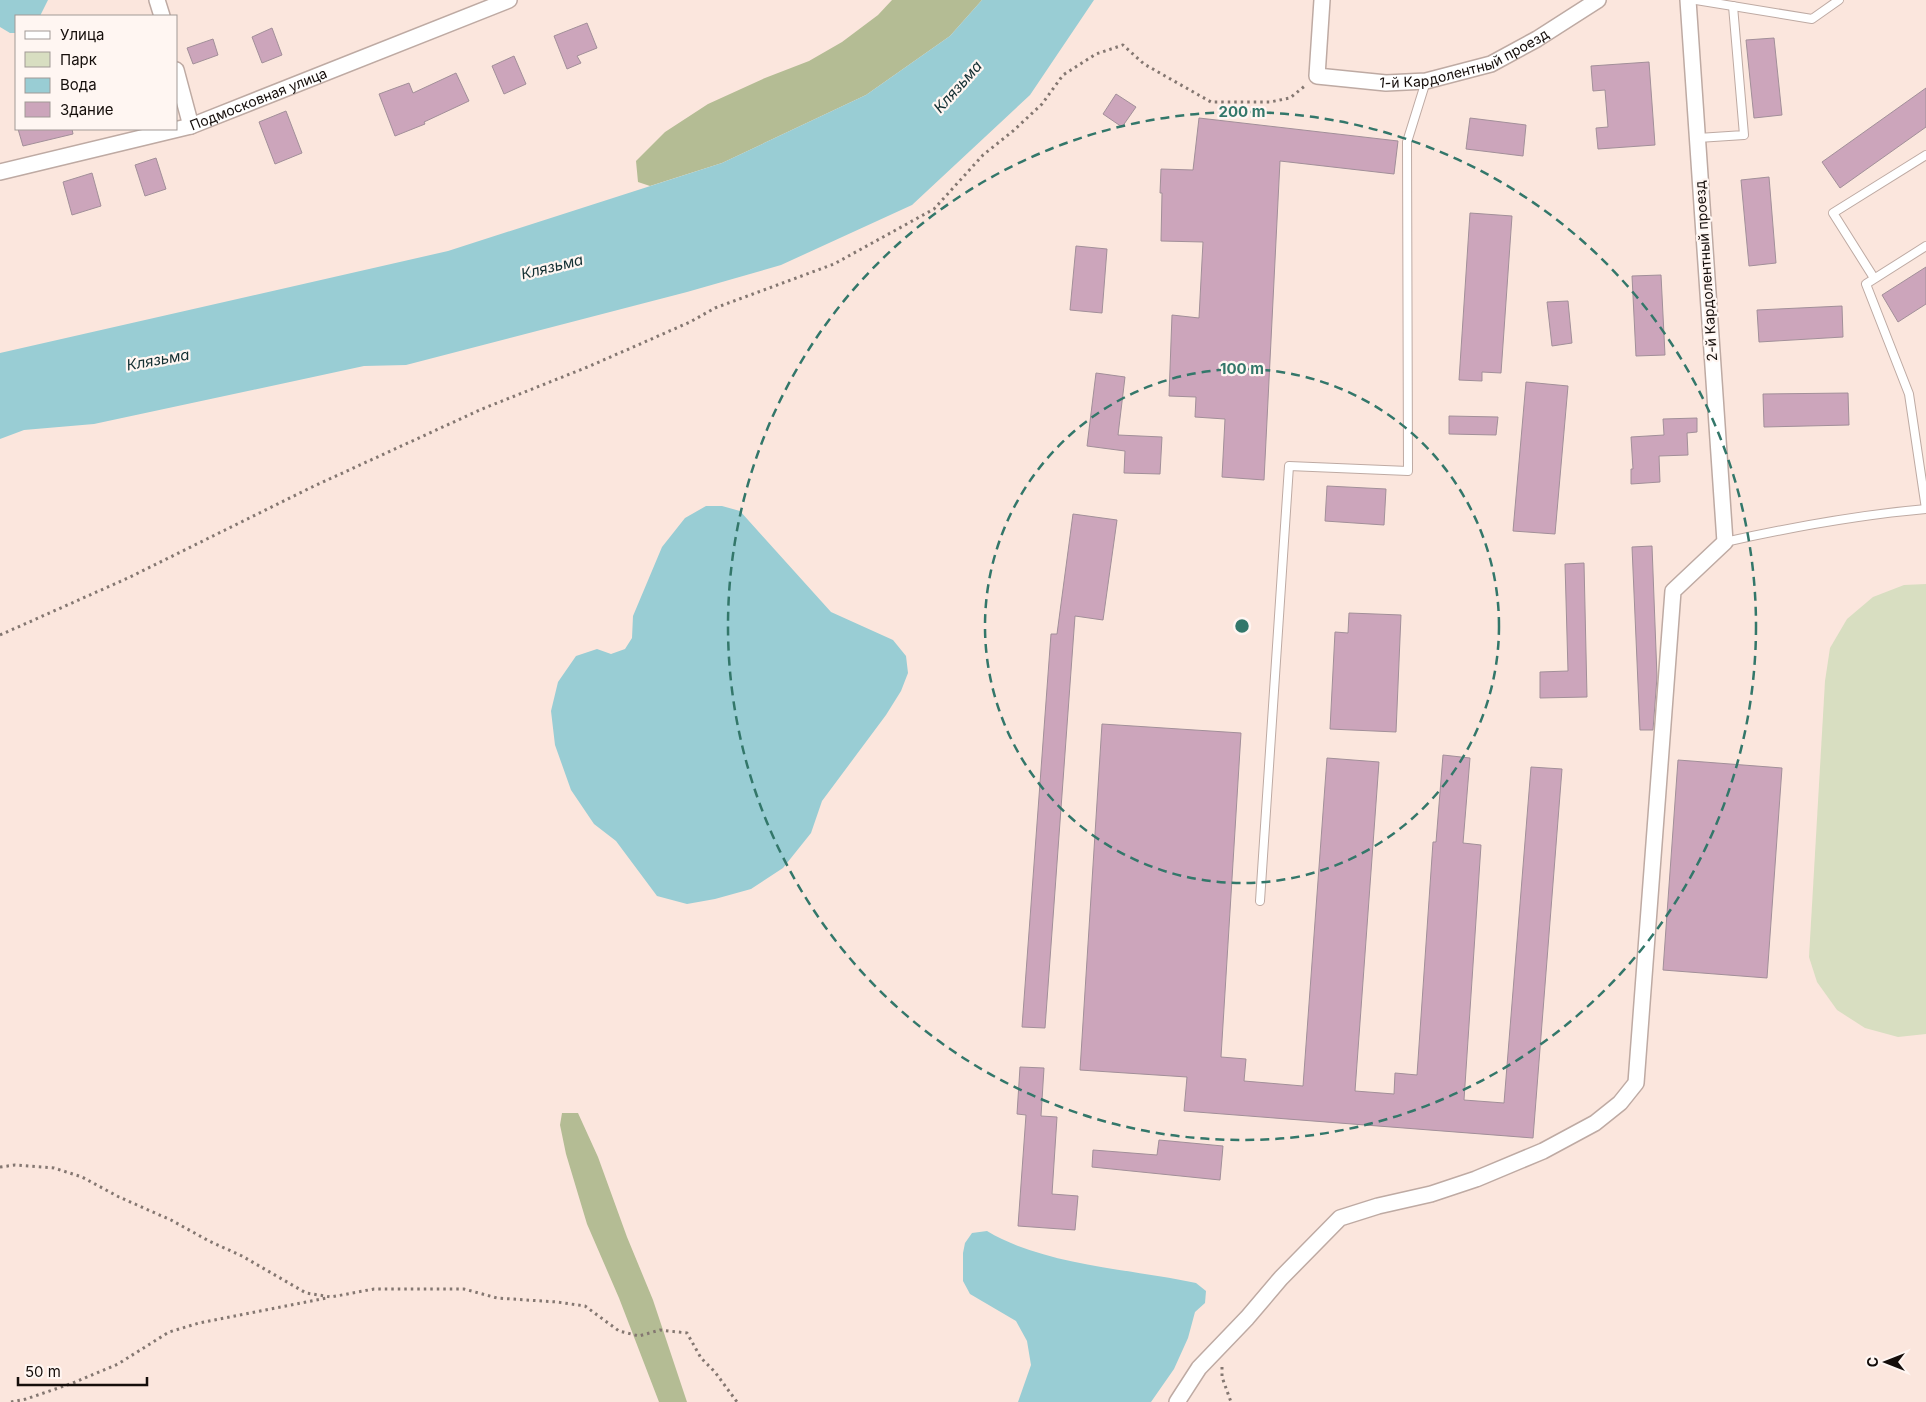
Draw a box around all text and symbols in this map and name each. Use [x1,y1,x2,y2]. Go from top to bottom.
legend [15,15,178,130]
text: Улица [60,25,104,44]
street label: 1-й Кардолентный проезд [1378,25,1552,91]
text: Парк [60,50,97,69]
water label: Клязьма [929,57,986,117]
street label: Подмосковная улица [187,64,329,134]
text: Вода [60,75,97,94]
text: Здание [60,100,114,119]
text: 200 m [1219,102,1265,121]
street label: 2-й Кардолентный проезд [1691,180,1720,362]
water label: Клязьма [519,250,585,283]
water label: Клязьма [125,345,191,374]
text: 100 m [1220,359,1264,378]
centre of rings [1233,617,1251,635]
north arrow [1861,1337,1911,1387]
scale bar [18,1354,146,1386]
text: С [1864,1357,1881,1367]
text: 50 m [25,1362,61,1381]

